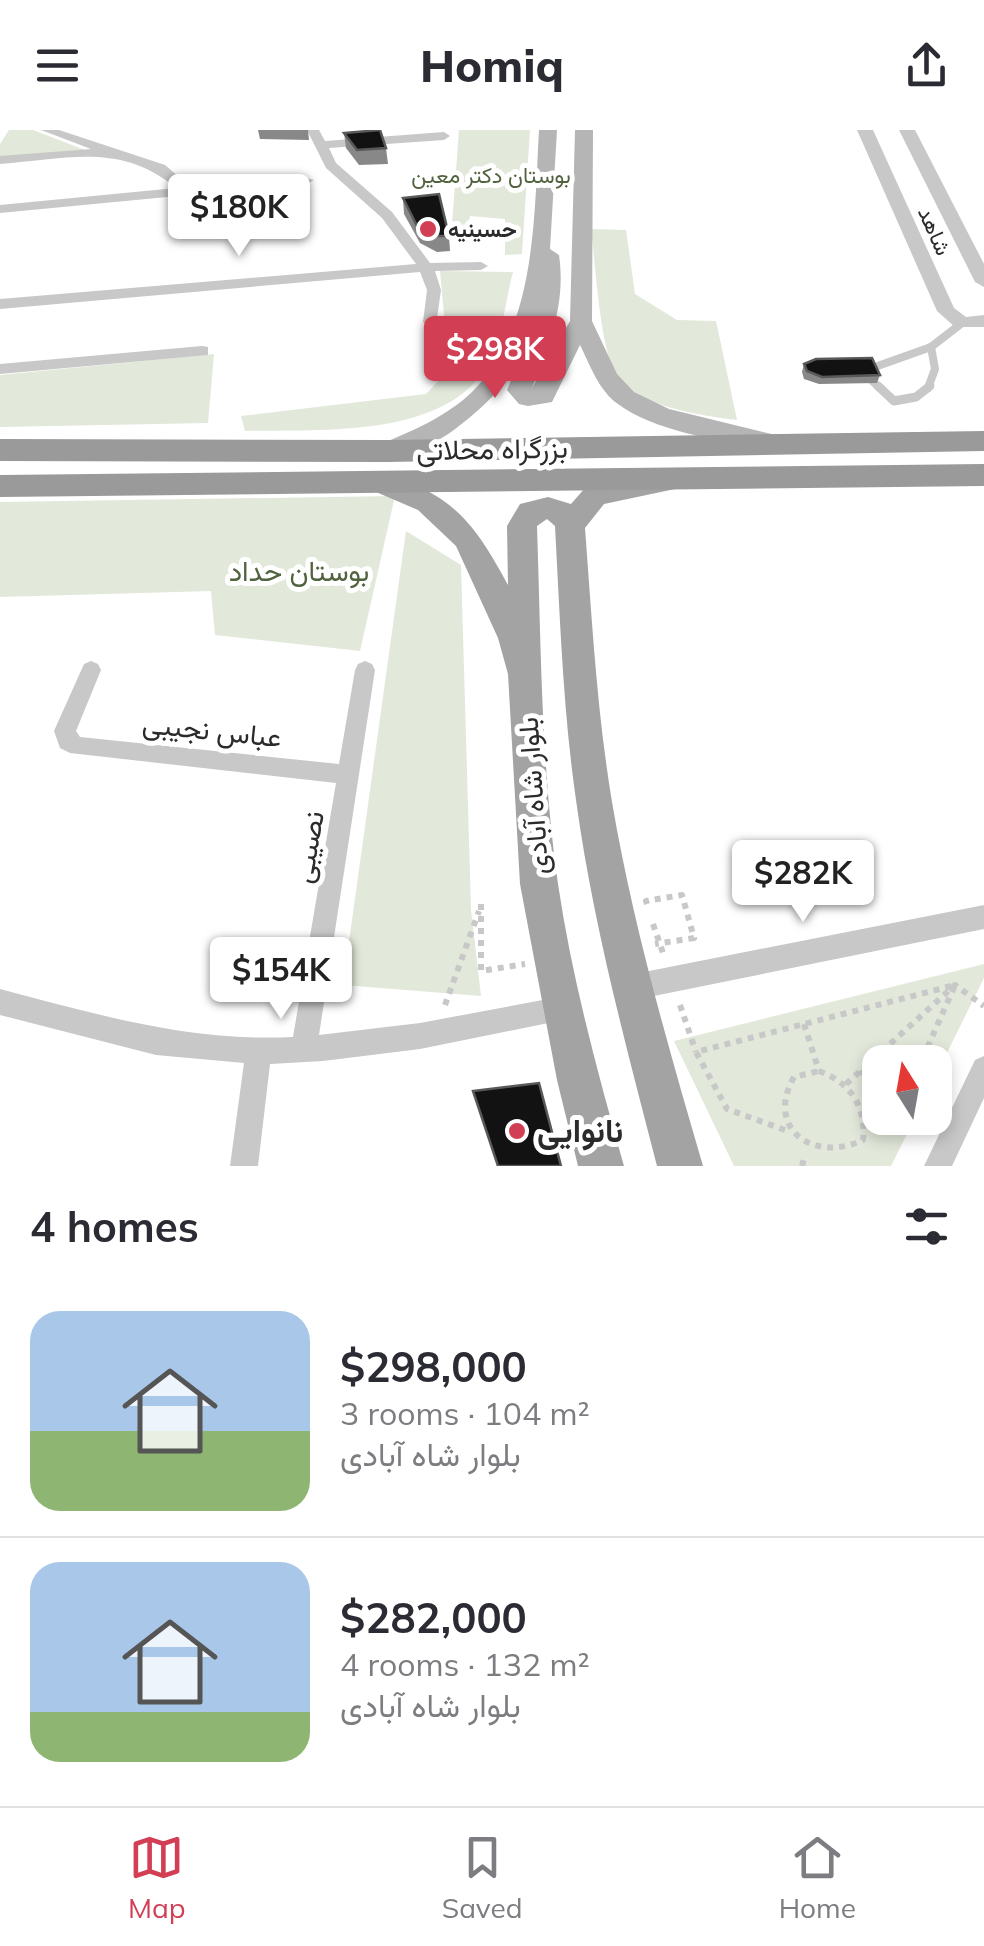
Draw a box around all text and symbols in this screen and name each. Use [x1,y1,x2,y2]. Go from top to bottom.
text: Homiq [420,37,564,93]
icon: menu [30,38,85,93]
icon: share [899,38,954,93]
park label: بوستان دکتر معین [411,161,571,189]
pin: $180K [169,174,309,259]
text: $180K [190,186,288,226]
street label: شاهد [912,202,958,260]
place label: حسینیه [448,215,517,243]
marker: حسینیه [417,218,439,240]
pin: $298K [425,316,565,401]
text: $298K [446,328,544,368]
street label: بزرگراه محلاتی [416,430,568,468]
park label: بوستان حداد [229,553,369,589]
street label: عباس نجیبی [141,705,283,754]
street label: بلوار شاه آبادی [510,716,556,876]
street label: نصیبی [284,808,331,886]
pin: $282K [733,840,873,925]
text: $282K [754,852,852,892]
pin: $154K [211,937,351,1022]
text: $154K [232,949,330,989]
north arrow [862,1045,952,1135]
map controls [862,1045,952,1135]
place label: نانوایی [537,1110,623,1151]
marker: نانوایی [506,1120,528,1142]
icon: filters [899,1199,954,1254]
text: 4 homes [30,1200,199,1253]
text: $298,000 [340,1340,527,1393]
icon: home [110,1351,230,1471]
text: 3 rooms · 104 m² [340,1393,590,1433]
text: بلوار شاه آبادی [340,1434,521,1474]
text: $282,000 [340,1591,527,1644]
icon: home [110,1602,230,1722]
text: 4 rooms · 132 m² [340,1644,590,1684]
text: بلوار شاه آبادی [340,1685,521,1725]
tab: Map [128,1830,186,1925]
tab: Saved [442,1830,523,1925]
tab: Home [779,1830,856,1925]

